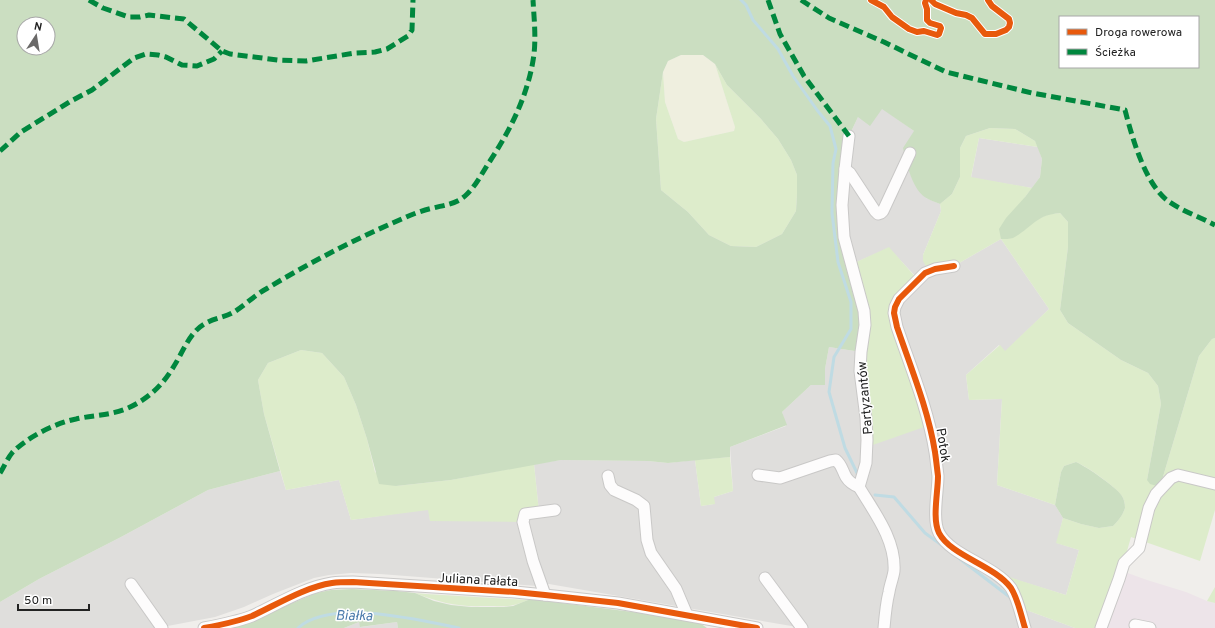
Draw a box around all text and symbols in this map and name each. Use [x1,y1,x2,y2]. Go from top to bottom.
north arrow [16,16,56,56]
legend [1059,16,1199,68]
text: N [33,20,43,35]
text: Droga rowerowa [1095,25,1182,41]
text: Ścieżka [1095,45,1136,61]
street label: Partyzantów [855,360,877,435]
street label: Potok [931,427,953,464]
street label: Juliana Fałata [437,571,518,591]
scale bar [18,586,89,612]
text: 50 m [24,593,52,609]
water label: Białka [335,608,373,625]

